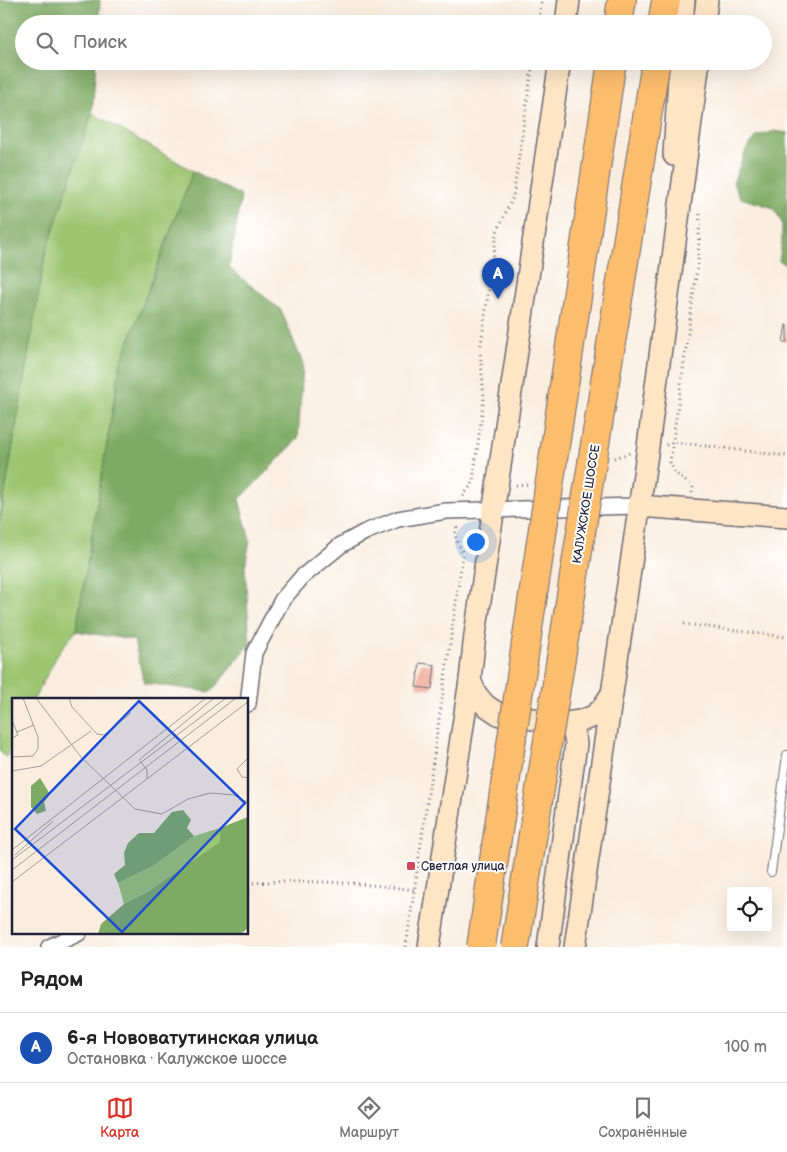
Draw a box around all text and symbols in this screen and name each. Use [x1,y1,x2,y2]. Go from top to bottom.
search box [15,15,772,70]
icon: search [33,29,61,57]
text: Поиск [73,31,127,54]
pin: A [482,258,514,299]
street label: КАЛУЖСКОЕ ШОССЕ [570,443,603,565]
your location [463,529,489,555]
inset map [12,698,249,934]
place label: Светлая улица [421,859,505,874]
marker: Светлая улица [405,860,417,872]
map controls [727,887,772,932]
button: locate [727,887,772,932]
text: Рядом [20,967,83,992]
text: 6-я Нововатутинская улица [67,1027,318,1050]
text: A [31,1038,41,1057]
text: 100 m [724,1038,767,1057]
text: Остановка · Калужское шоссе [67,1050,287,1069]
tab: Карта [100,1094,139,1141]
tab: Маршрут [339,1094,399,1141]
tab: Сохранённые [599,1094,687,1141]

